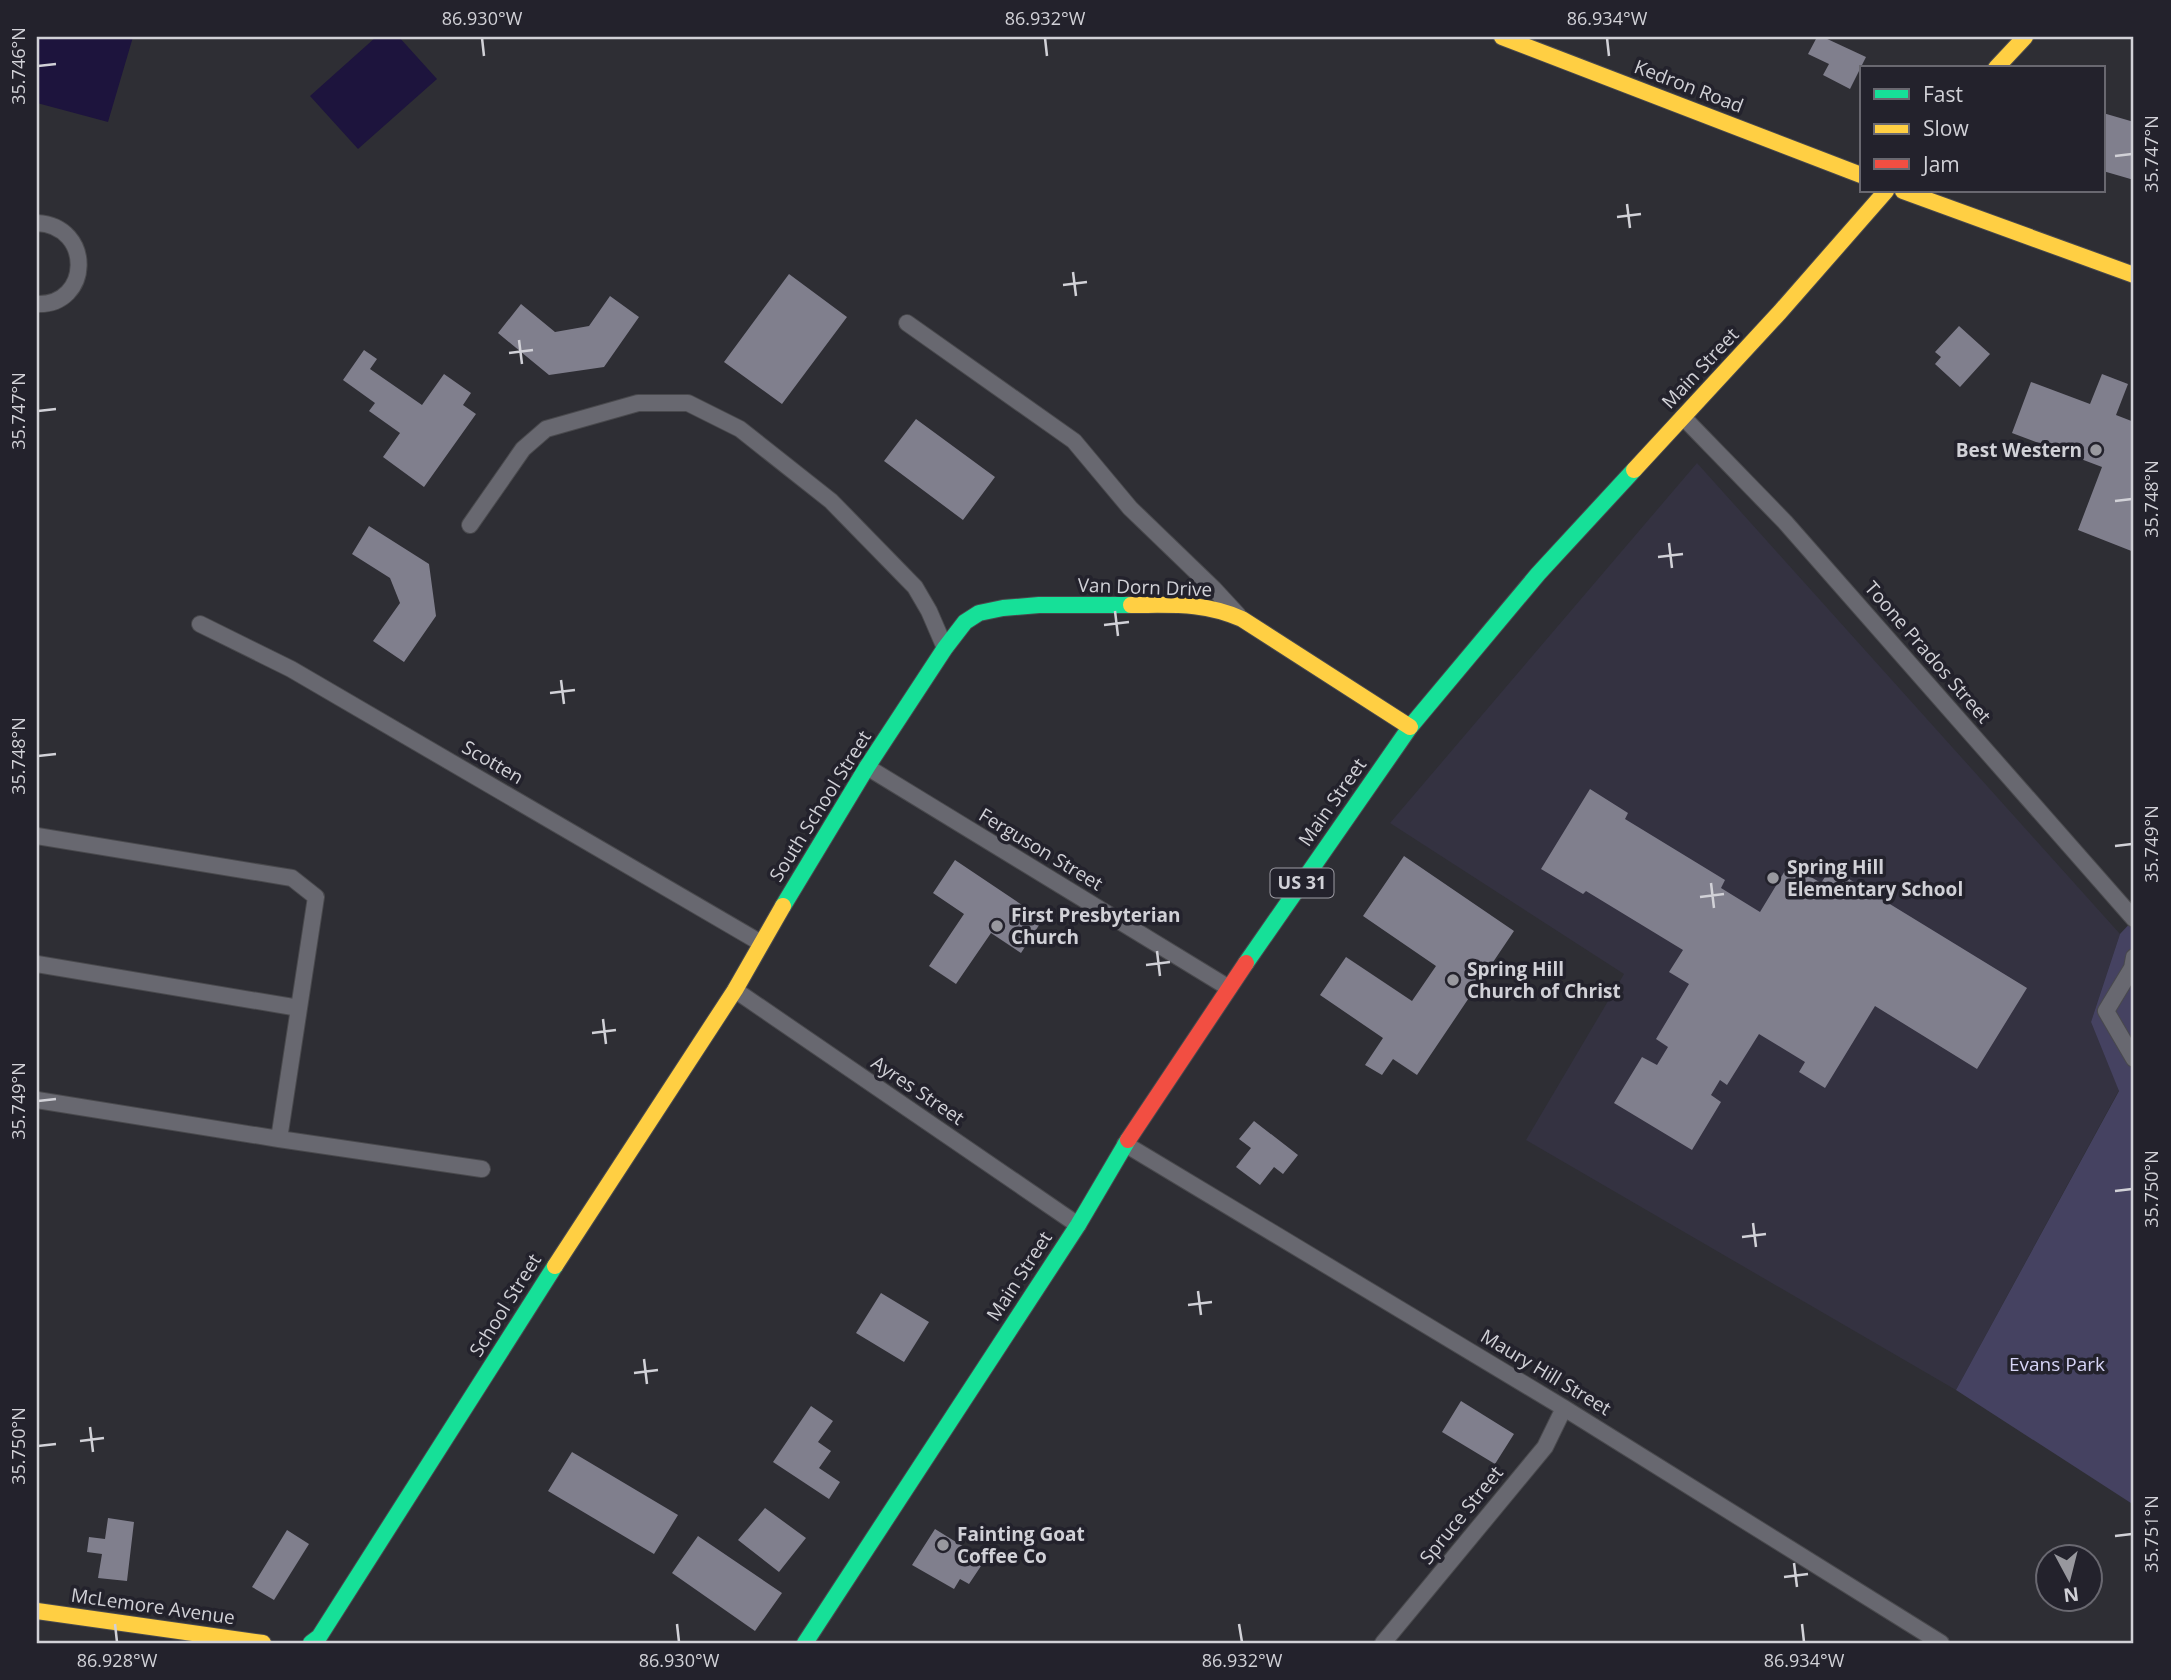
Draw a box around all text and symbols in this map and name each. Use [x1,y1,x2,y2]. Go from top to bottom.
text: 86.930°W [442,6,523,30]
text: 86.932°W [1005,6,1086,30]
text: 86.934°W [1567,6,1648,30]
text: 35.746°N [6,27,30,105]
street label: Kedron Road [1631,53,1747,119]
legend [1860,66,2104,192]
text: Fast [1923,80,1963,108]
text: Slow [1923,114,1969,142]
text: 35.747°N [2139,115,2163,193]
text: Jam [1921,150,1960,178]
street label: Main Street [1656,322,1744,414]
text: 35.747°N [6,372,30,450]
place label: Best Western [1956,437,2082,463]
marker: Best Western [2088,442,2104,458]
text: 35.748°N [2139,460,2163,538]
street label: Van Dorn Drive [1077,572,1213,602]
street label: Toone Prados Street [1859,575,1997,729]
text: 35.748°N [6,717,30,795]
street label: South School Street [763,725,877,887]
street label: Scotten [458,734,528,790]
street label: Main Street [1292,753,1372,851]
street label: Ferguson Street [974,802,1108,896]
text: 35.749°N [2139,805,2163,883]
place label: Spring Hill Elementary School [1787,854,1963,902]
road number: US 31 [1270,868,1334,898]
marker: Spring Hill Elementary School [1765,870,1781,886]
place label: First Presbyterian Church [1011,902,1180,950]
marker: First Presbyterian Church [989,918,1005,934]
place label: Spring Hill Church of Christ [1467,956,1621,1004]
marker: Spring Hill Church of Christ [1445,972,1461,988]
street label: Ayres Street [866,1049,970,1131]
text: 35.749°N [6,1062,30,1140]
text: 35.750°N [2139,1150,2163,1228]
street label: Main Street [980,1226,1058,1326]
street label: School Street [463,1248,547,1361]
street label: Maury Hill Street [1476,1323,1616,1421]
park label: Evans Park [2009,1351,2105,1377]
text: 35.750°N [6,1407,30,1485]
street label: Spruce Street [1413,1460,1509,1570]
text: 35.751°N [2139,1495,2163,1573]
place label: Fainting Goat Coffee Co [957,1521,1085,1569]
marker: Fainting Goat Coffee Co [935,1537,951,1553]
north arrow [2035,1544,2104,1614]
text: N [2062,1581,2080,1609]
street label: McLemore Avenue [69,1582,237,1630]
text: 86.928°W [77,1648,158,1672]
text: 86.930°W [639,1648,720,1672]
text: 86.932°W [1202,1648,1283,1672]
text: 86.934°W [1764,1648,1845,1672]

